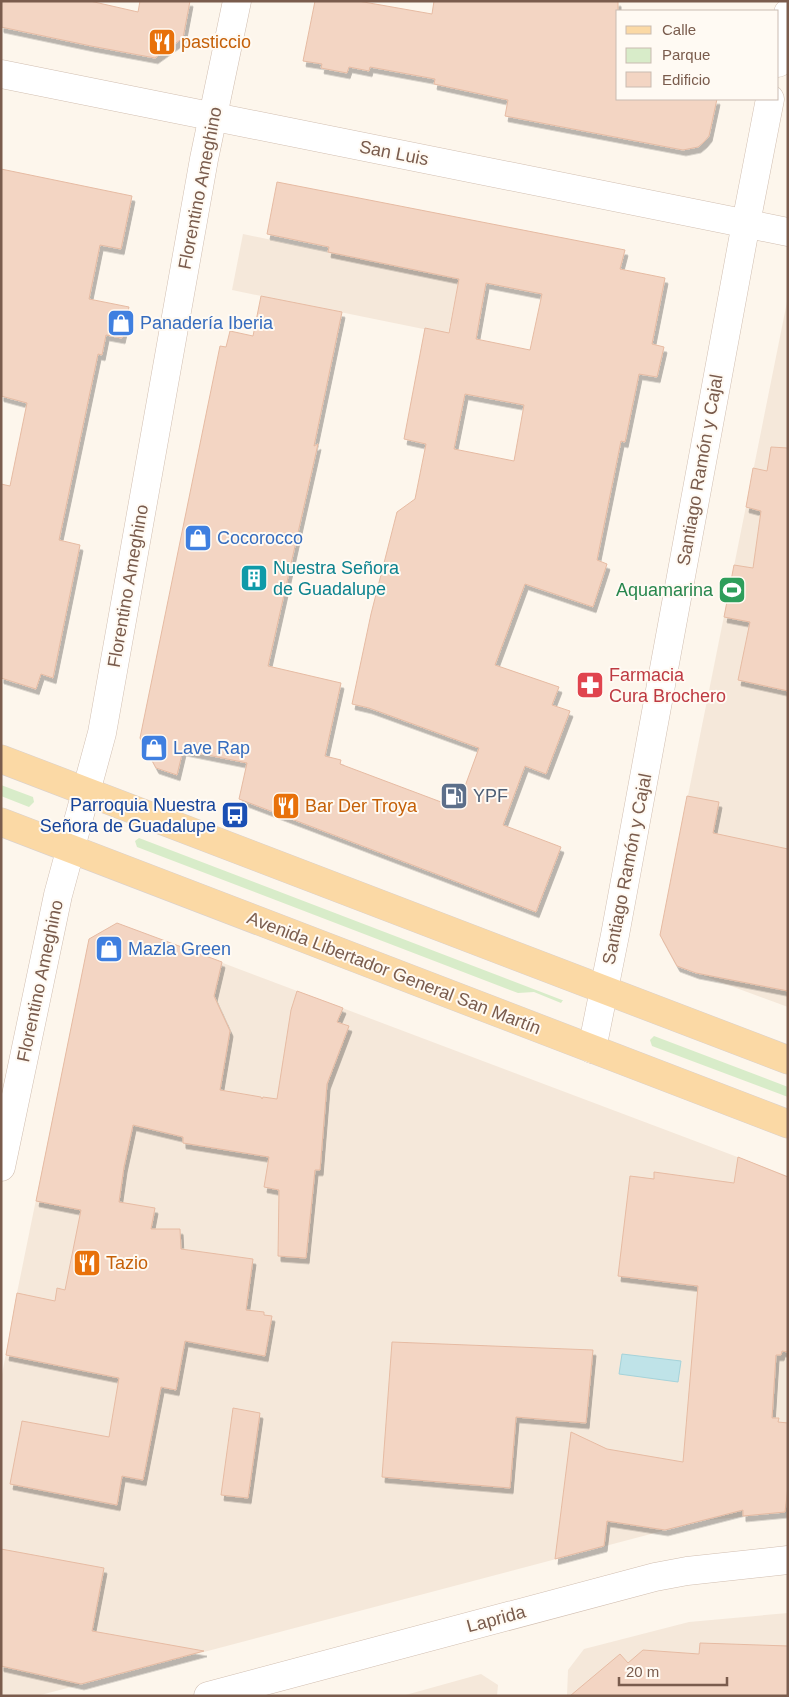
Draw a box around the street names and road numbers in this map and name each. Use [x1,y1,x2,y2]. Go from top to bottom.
street label: Florentino Ameghino [174,105,226,271]
street label: San Luis [358,136,430,170]
street label: Santiago Ramón y Cajal [673,373,727,567]
street label: Florentino Ameghino [104,503,152,669]
street label: Santiago Ramón y Cajal [599,772,655,966]
street label: Florentino Ameghino [13,898,67,1064]
street label: Avenida Libertador General San Martín [244,908,544,1038]
street label: Laprida [464,1601,529,1636]

